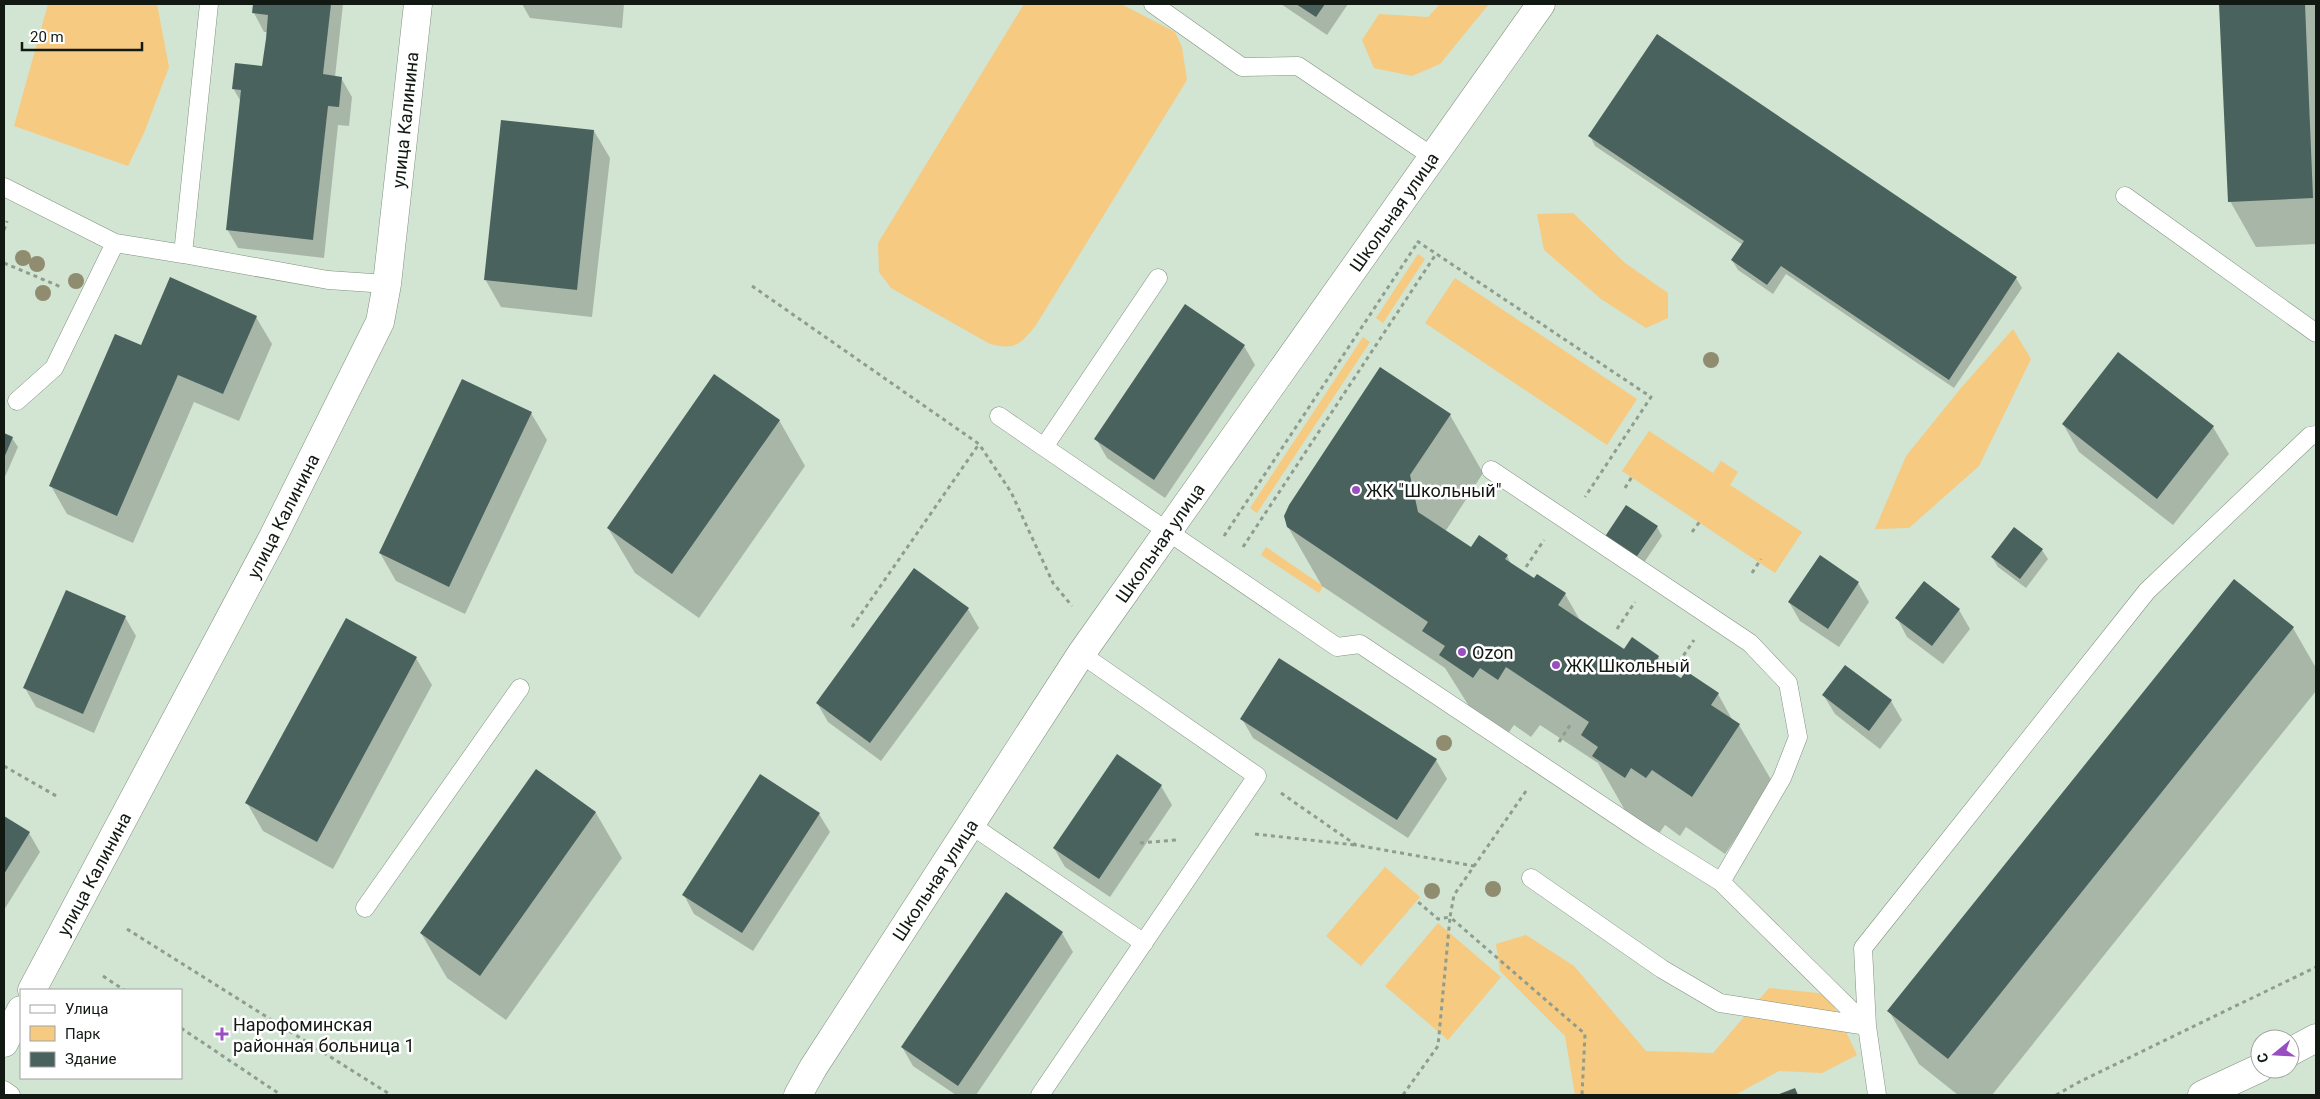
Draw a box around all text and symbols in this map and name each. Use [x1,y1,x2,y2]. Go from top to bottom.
scale bar [22,20,142,52]
text: 20 m [30,28,64,46]
street label: улица Калинина [387,51,423,189]
street label: Школьная улица [1345,148,1443,276]
street label: улица Калинина [243,450,323,582]
street label: Школьная улица [1111,479,1209,607]
place label: ЖК "Школьный" [1366,480,1501,501]
marker: ЖК "Школьный" [1350,484,1362,496]
place label: Ozon [1472,642,1513,663]
marker: Ozon [1456,646,1468,658]
place label: ЖК Школьный [1566,655,1690,676]
marker: ЖК Школьный [1550,659,1562,671]
street label: улица Калинина [53,809,135,939]
street label: Школьная улица [888,815,982,945]
legend [20,989,182,1079]
text: Улица [65,1000,108,1018]
place label: Нарофоминская районная больница 1 [233,1014,415,1056]
text: Парк [65,1025,100,1043]
marker: Нарофоминская районная больница 1 [215,1027,229,1041]
north arrow [2250,1029,2300,1079]
text: Здание [65,1050,116,1068]
text: С [2254,1051,2272,1065]

